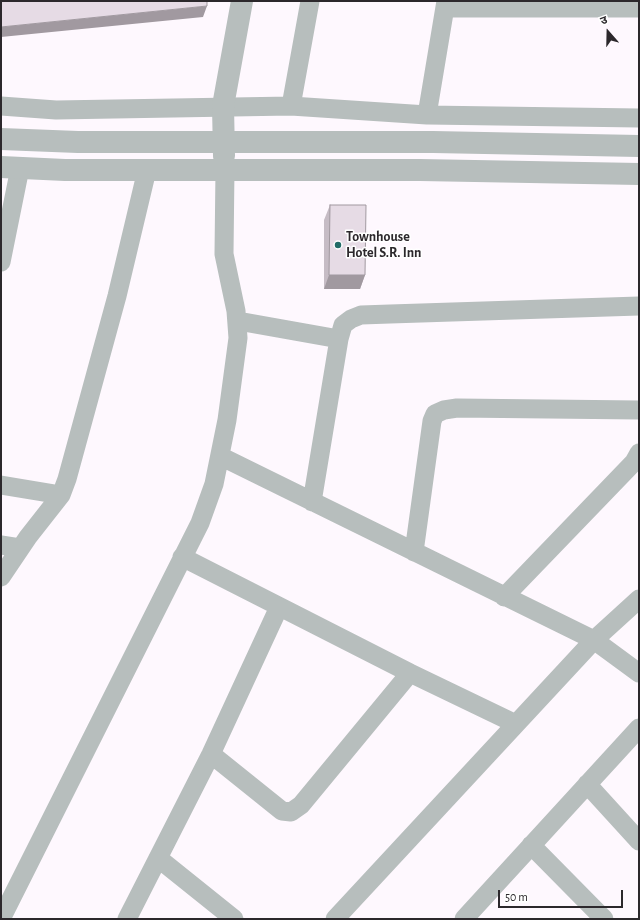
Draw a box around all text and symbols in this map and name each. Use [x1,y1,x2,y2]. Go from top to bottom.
north arrow [588,12,628,52]
text: उ [599,14,609,27]
place label: Townhouse Hotel S.R. Inn [346,229,421,262]
marker: Townhouse Hotel S.R. Inn [333,240,343,250]
scale bar [500,882,625,908]
text: 50 m [505,891,528,903]

